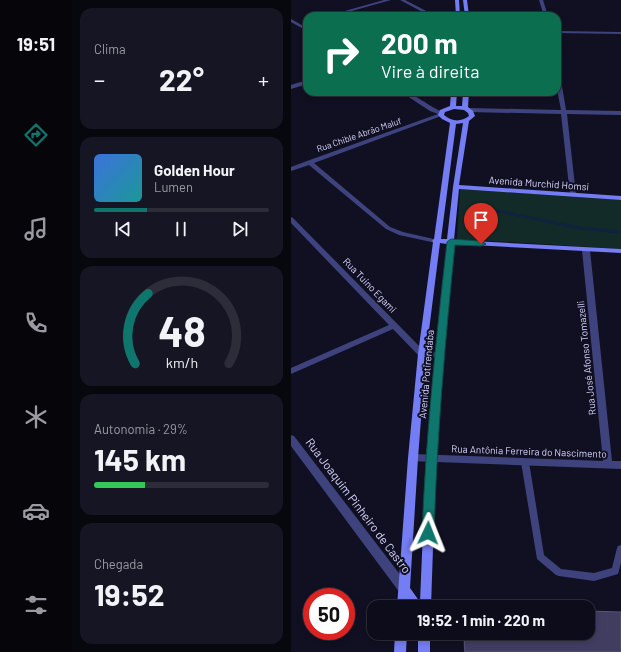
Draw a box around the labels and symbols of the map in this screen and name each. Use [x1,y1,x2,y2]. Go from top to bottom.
street label: Rua Chible Abrão Maluf [315,115,403,154]
street label: Avenida Murchid Homsi [488,174,590,192]
pin [464,203,498,244]
street label: Rua Tuino Egami [341,255,399,315]
street label: Rua José Afonso Tomazelli [574,300,598,416]
street label: Avenida Potirendaba [416,329,436,419]
street label: Rua Joaquim Pinheiro de Castro [303,435,414,576]
street label: Rua Antônia Ferreira do Nascimento [451,442,607,460]
position arrow [407,512,449,554]
speed limit sign: 50 [303,588,355,640]

